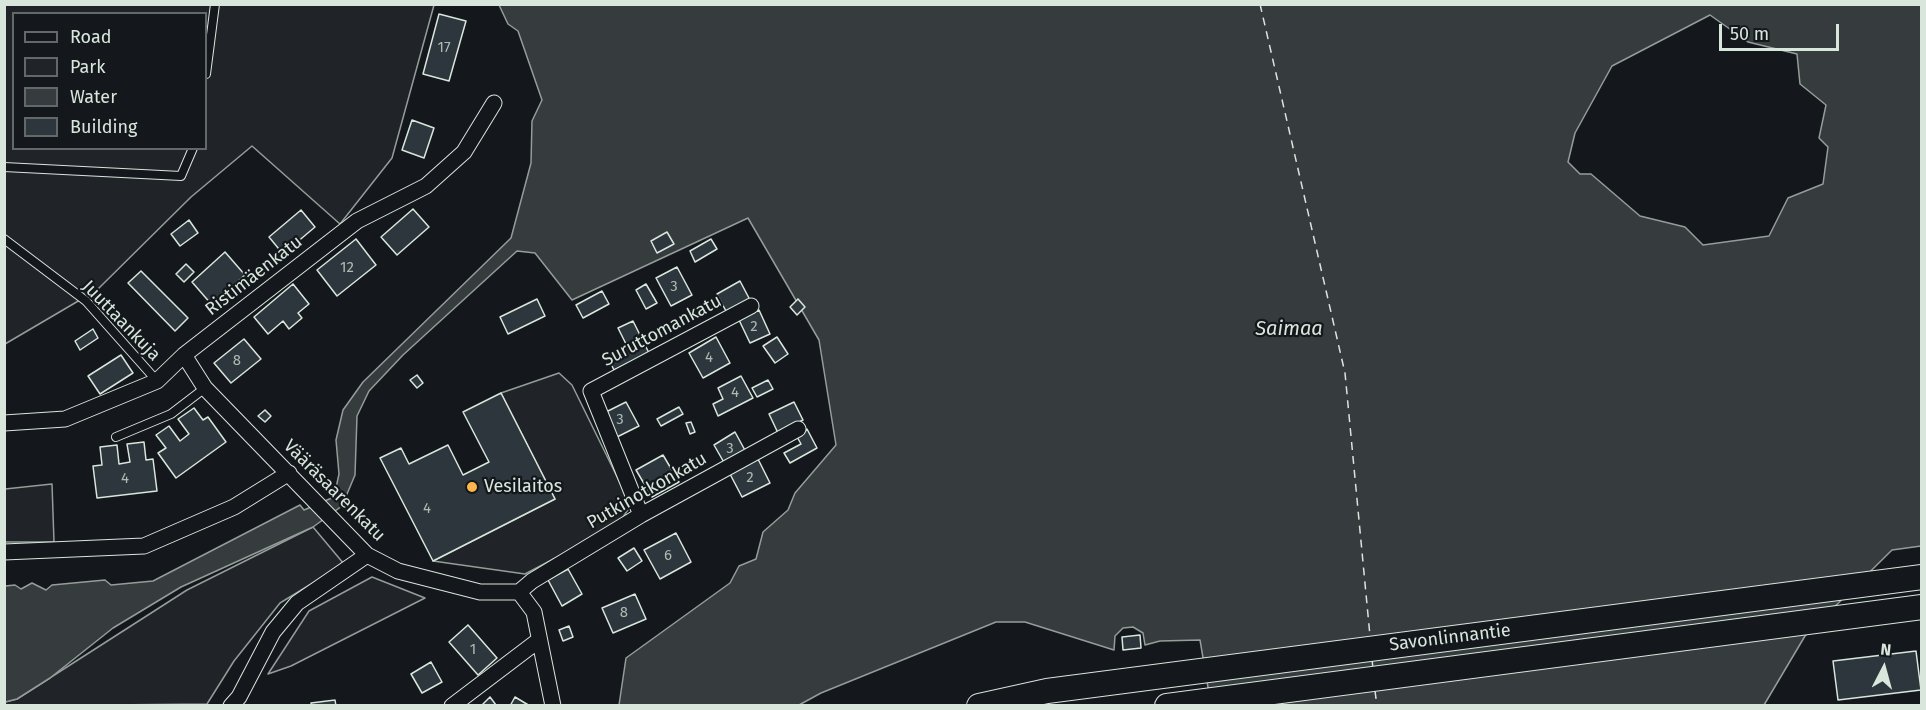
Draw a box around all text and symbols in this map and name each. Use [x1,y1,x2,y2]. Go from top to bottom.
legend [12,12,207,150]
scale bar [1722,12,1842,50]
text: 50 m [1730,23,1769,45]
text: Road [70,26,112,48]
house number: 17 [437,39,451,57]
text: Park [70,56,105,78]
text: Water [70,86,117,108]
text: Building [70,116,137,138]
street label: Ristimäenkatu [201,231,307,321]
house number: 12 [340,259,354,277]
street label: Juuttaankuja [77,276,165,366]
house number: 3 [670,278,678,296]
street label: Suruttomankatu [598,290,726,372]
water label: Saimaa [1255,317,1323,341]
house number: 2 [750,318,758,336]
house number: 4 [705,349,713,367]
house number: 8 [233,352,241,370]
house number: 4 [731,384,739,402]
house number: 3 [616,411,624,429]
street label: Vääräsaarenkatu [279,436,389,546]
house number: 3 [726,440,734,458]
street label: Putkinotkonkatu [583,448,711,534]
house number: 2 [746,469,754,487]
house number: 4 [121,470,129,488]
place label: Vesilaitos [484,476,562,498]
marker: Vesilaitos [465,480,479,494]
house number: 4 [423,500,431,518]
house number: 6 [664,547,672,565]
house number: 8 [620,604,628,622]
street label: Savonlinnantie [1388,620,1512,656]
north arrow [1854,638,1914,698]
text: N [1880,640,1892,660]
house number: 1 [470,641,476,659]

